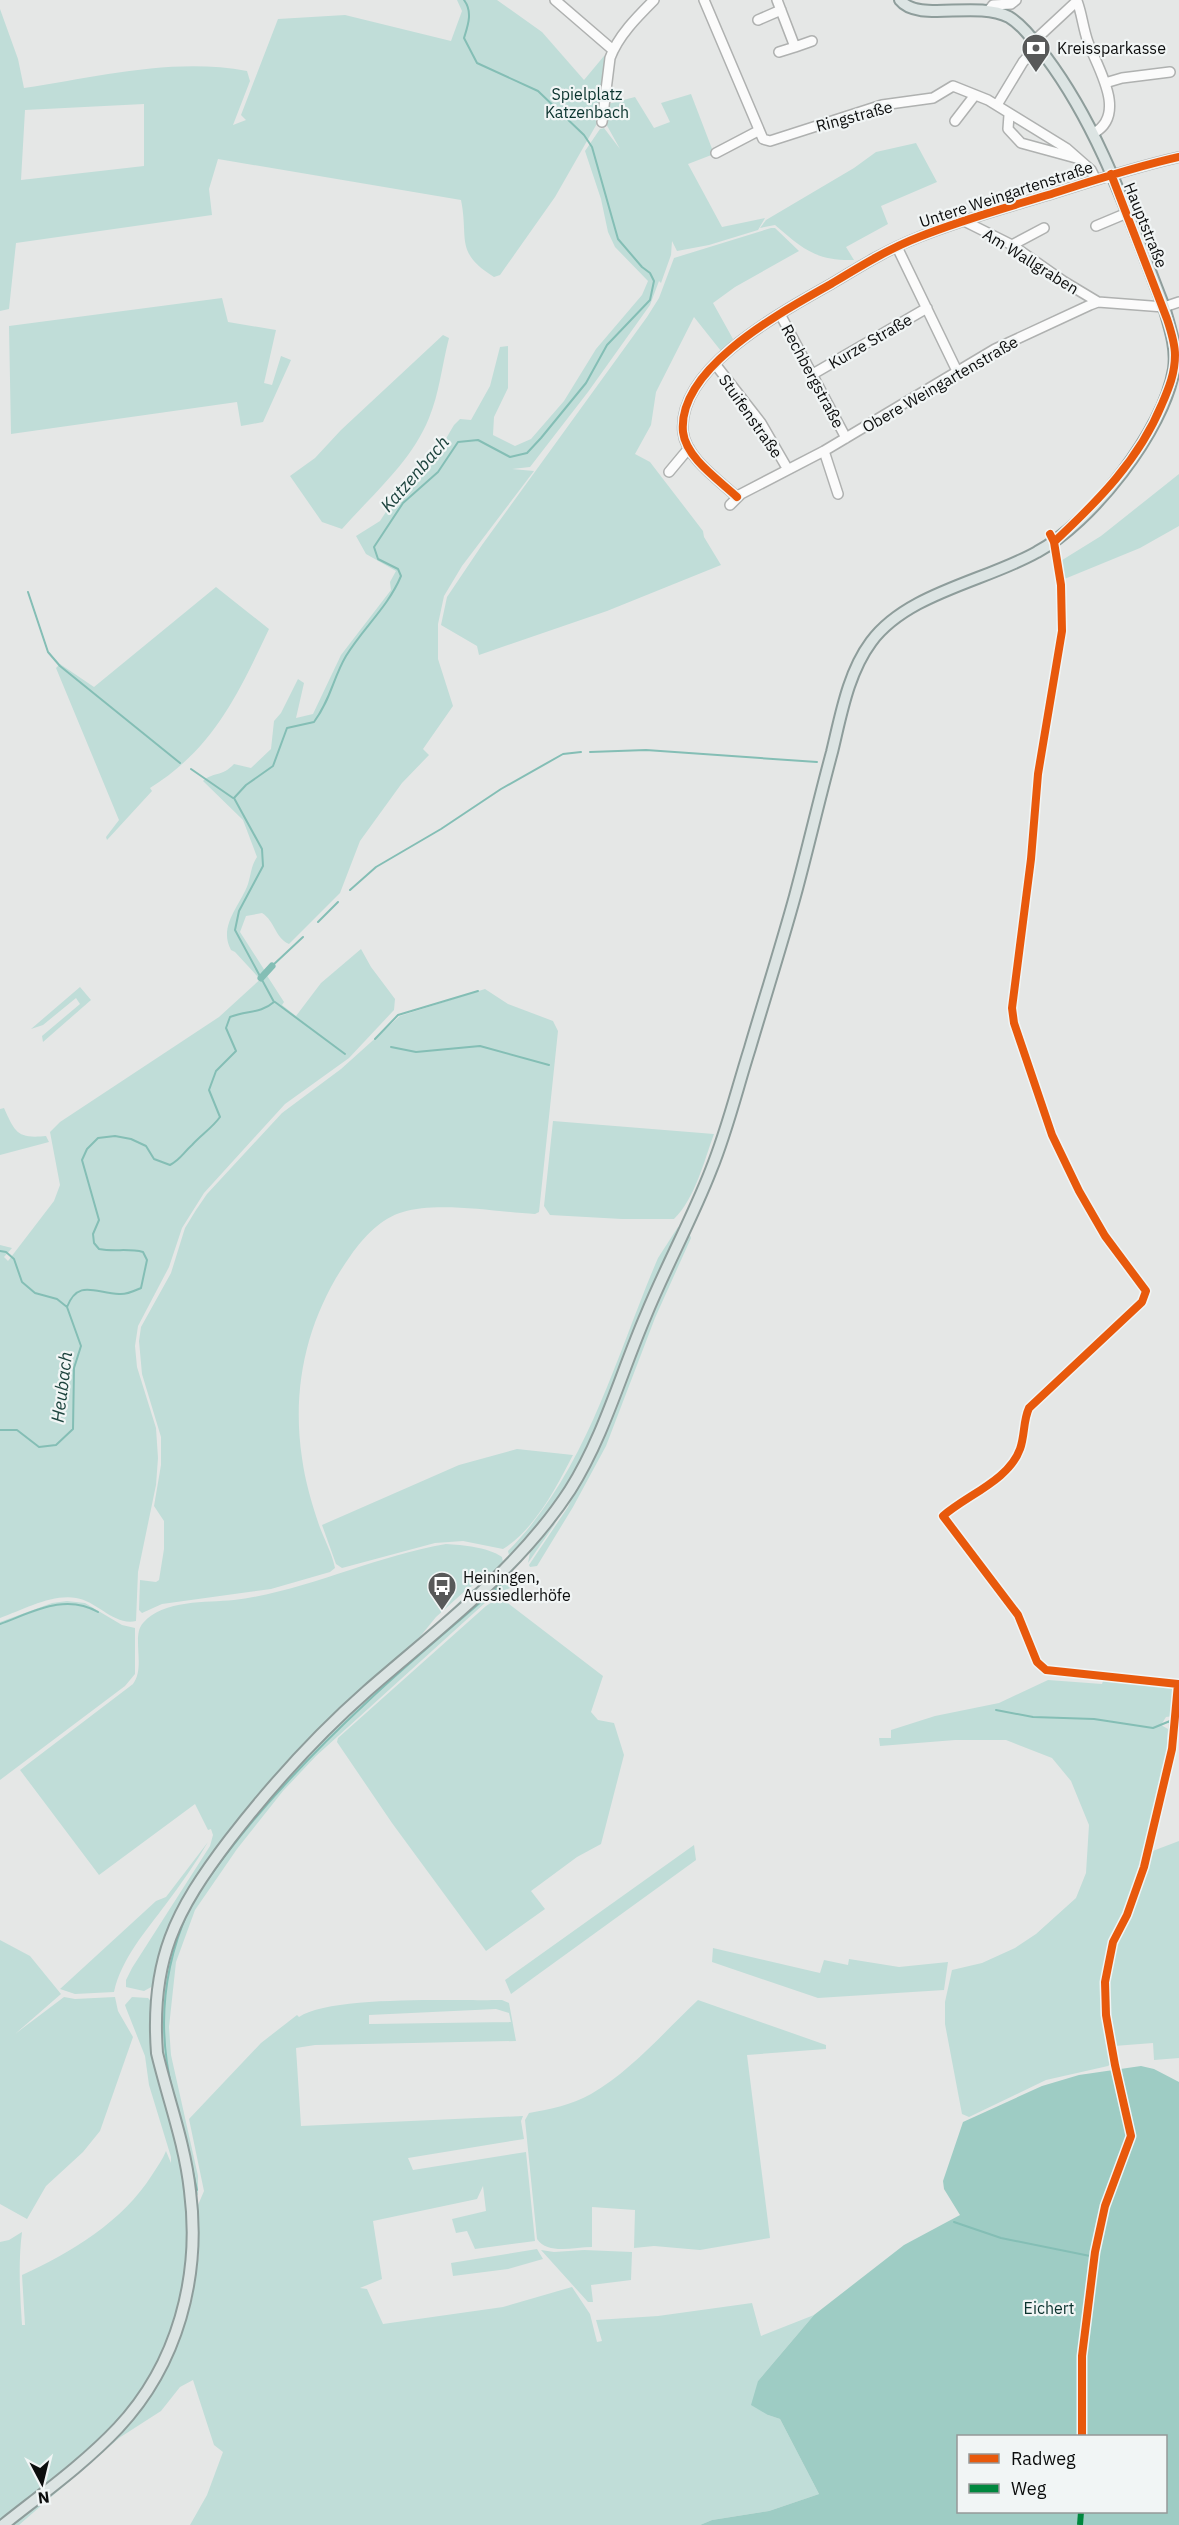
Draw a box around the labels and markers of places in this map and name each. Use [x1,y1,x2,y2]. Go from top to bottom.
bank icon: Kreissparkasse [1020,32,1052,74]
place label: Kreissparkasse [1057,38,1166,58]
place label: Heiningen, Aussiedlerhöfe [463,1567,571,1605]
bus stop icon: Heiningen, Aussiedlerhöfe [426,1570,458,1612]

